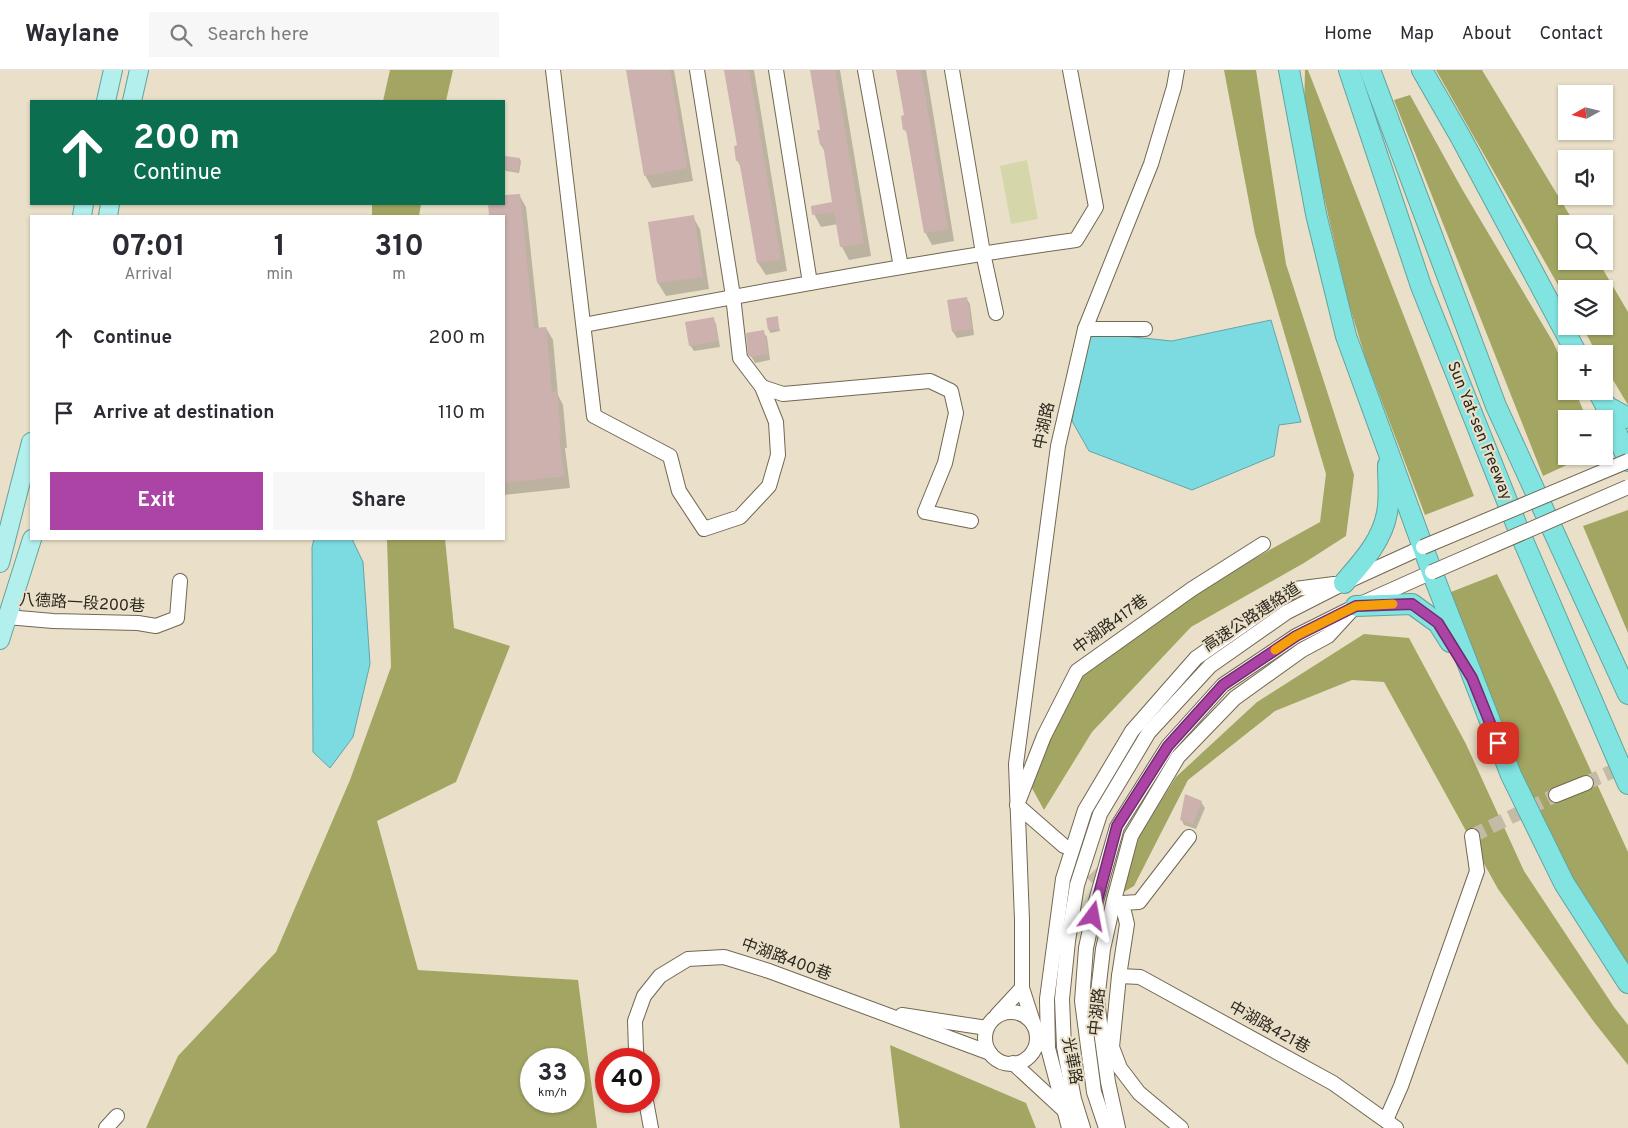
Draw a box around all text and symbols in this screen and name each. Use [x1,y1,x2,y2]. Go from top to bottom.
search box [149,12,499,57]
text: Waylane [25,20,119,50]
icon: search [167,21,195,49]
text: Search here [207,23,309,47]
text: Home [1324,23,1372,46]
text: Map [1400,23,1434,46]
text: About [1462,23,1511,46]
text: Contact [1539,23,1603,46]
north arrow [1558,85,1612,140]
map controls [1558,85,1613,465]
text: 200 m [133,117,240,161]
icon: ahead [50,120,115,185]
button: sound [1558,150,1613,205]
text: Continue [133,160,222,187]
button: search [1558,215,1613,270]
text: 07:01 [111,229,185,266]
text: 1 [274,229,286,266]
text: 310 [374,229,424,266]
text: Arrival [124,265,172,285]
text: min [267,265,293,285]
text: m [392,265,406,285]
button: layers [1558,280,1613,335]
icon: ahead [50,324,78,352]
text: Continue [93,326,172,350]
text: 200 m [429,326,485,350]
button: + [1558,345,1613,400]
street label: Sun Yat-sen Freeway [1442,359,1516,503]
icon: arrive [50,399,78,427]
street label: 中湖路 [1030,400,1060,452]
text: Arrive at destination [93,401,274,425]
text: 110 m [438,401,485,425]
button: − [1558,410,1613,465]
button: Exit [50,472,263,530]
button: Share [273,472,485,530]
street label: 高速公路連絡道 [1200,579,1304,657]
street label: 八德路一段200巷 [18,591,146,617]
street label: 中湖路417巷 [1069,591,1153,659]
pin [1477,722,1519,764]
icon: arrive [1484,729,1512,757]
position arrow [1066,889,1118,941]
street label: 中湖路400巷 [738,934,834,986]
street label: 中湖路 [1086,987,1110,1037]
street label: 中湖路421巷 [1225,998,1313,1058]
street label: 光華路 [1057,1036,1085,1086]
speed limit sign: 40 [595,1048,660,1113]
text: 33 [538,1058,567,1090]
text: km/h [538,1085,567,1101]

